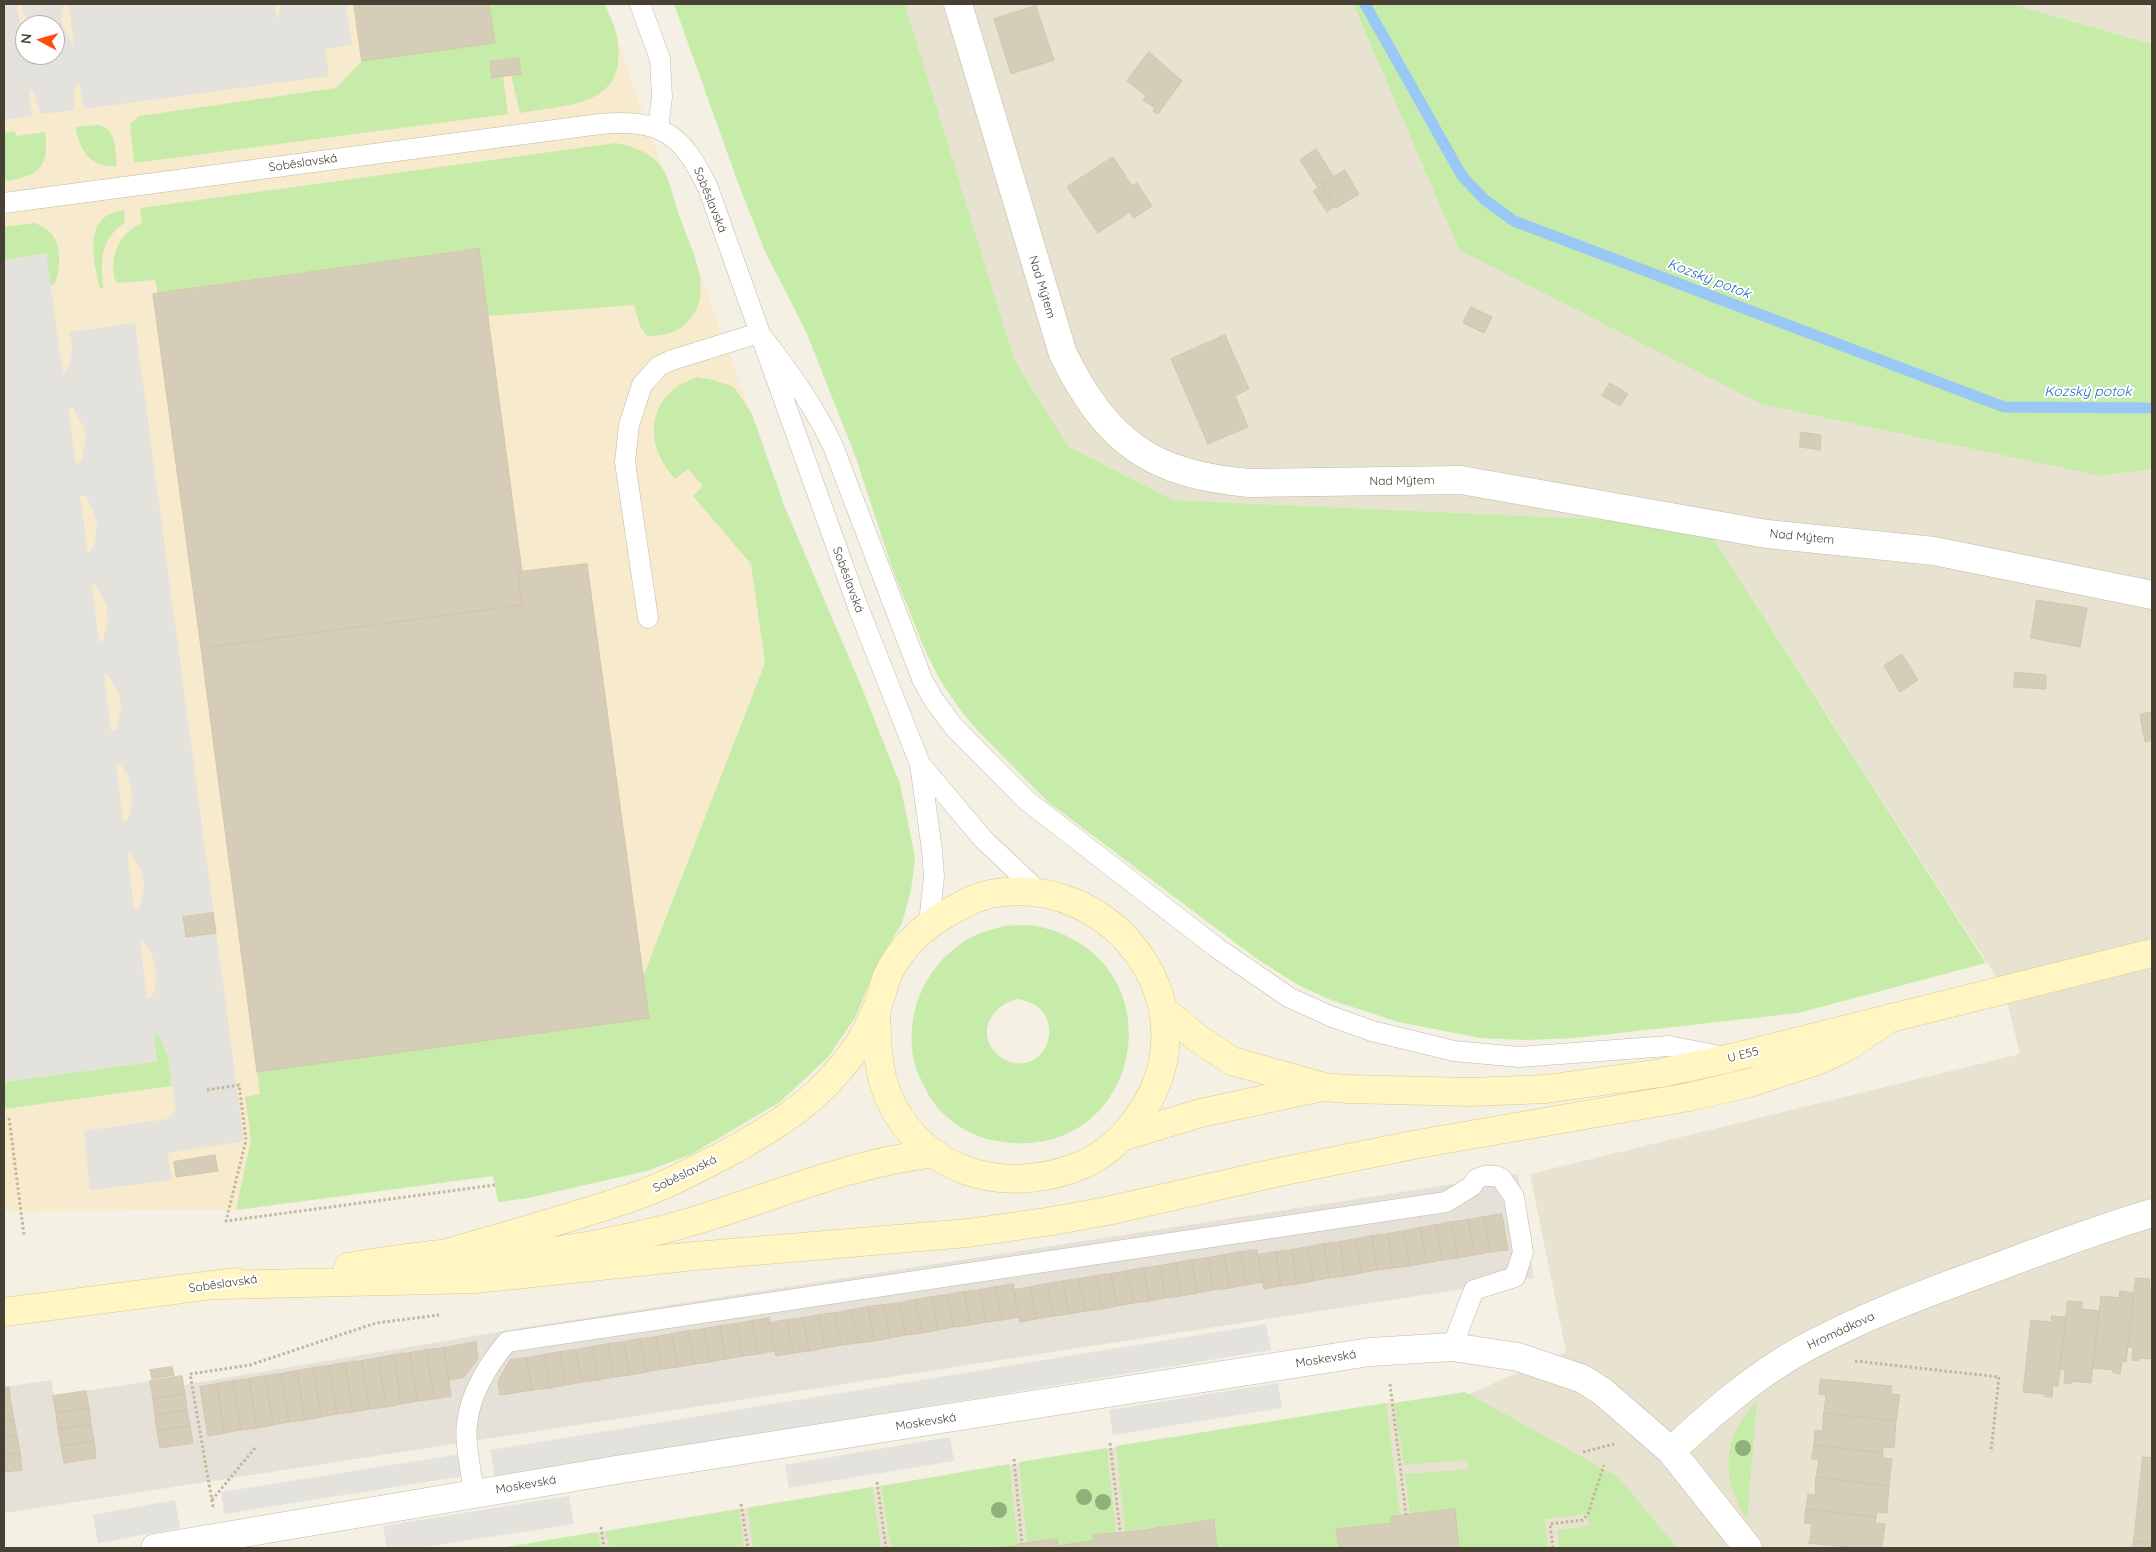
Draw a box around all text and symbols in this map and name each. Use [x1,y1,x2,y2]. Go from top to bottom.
north arrow [15,15,65,65]
text: N [17,32,36,45]
street label: Soběslavská [268,151,338,175]
street label: Soběslavská [690,165,730,235]
street label: Nad Mýtem [1026,254,1058,320]
water label: Kozský potok [1665,255,1753,303]
water label: Kozský potok [2044,384,2132,400]
street label: Nad Mýtem [1369,473,1435,489]
street label: Nad Mýtem [1769,526,1835,548]
street label: Soběslavská [829,545,867,615]
street label: U E55 [1726,1044,1760,1066]
street label: Soběslavská [651,1152,719,1196]
street label: Soběslavská [188,1272,258,1296]
street label: Hromádkova [1805,1309,1877,1353]
street label: Moskevská [1295,1347,1357,1371]
street label: Moskevská [895,1410,957,1434]
street label: Moskevská [495,1473,557,1497]

